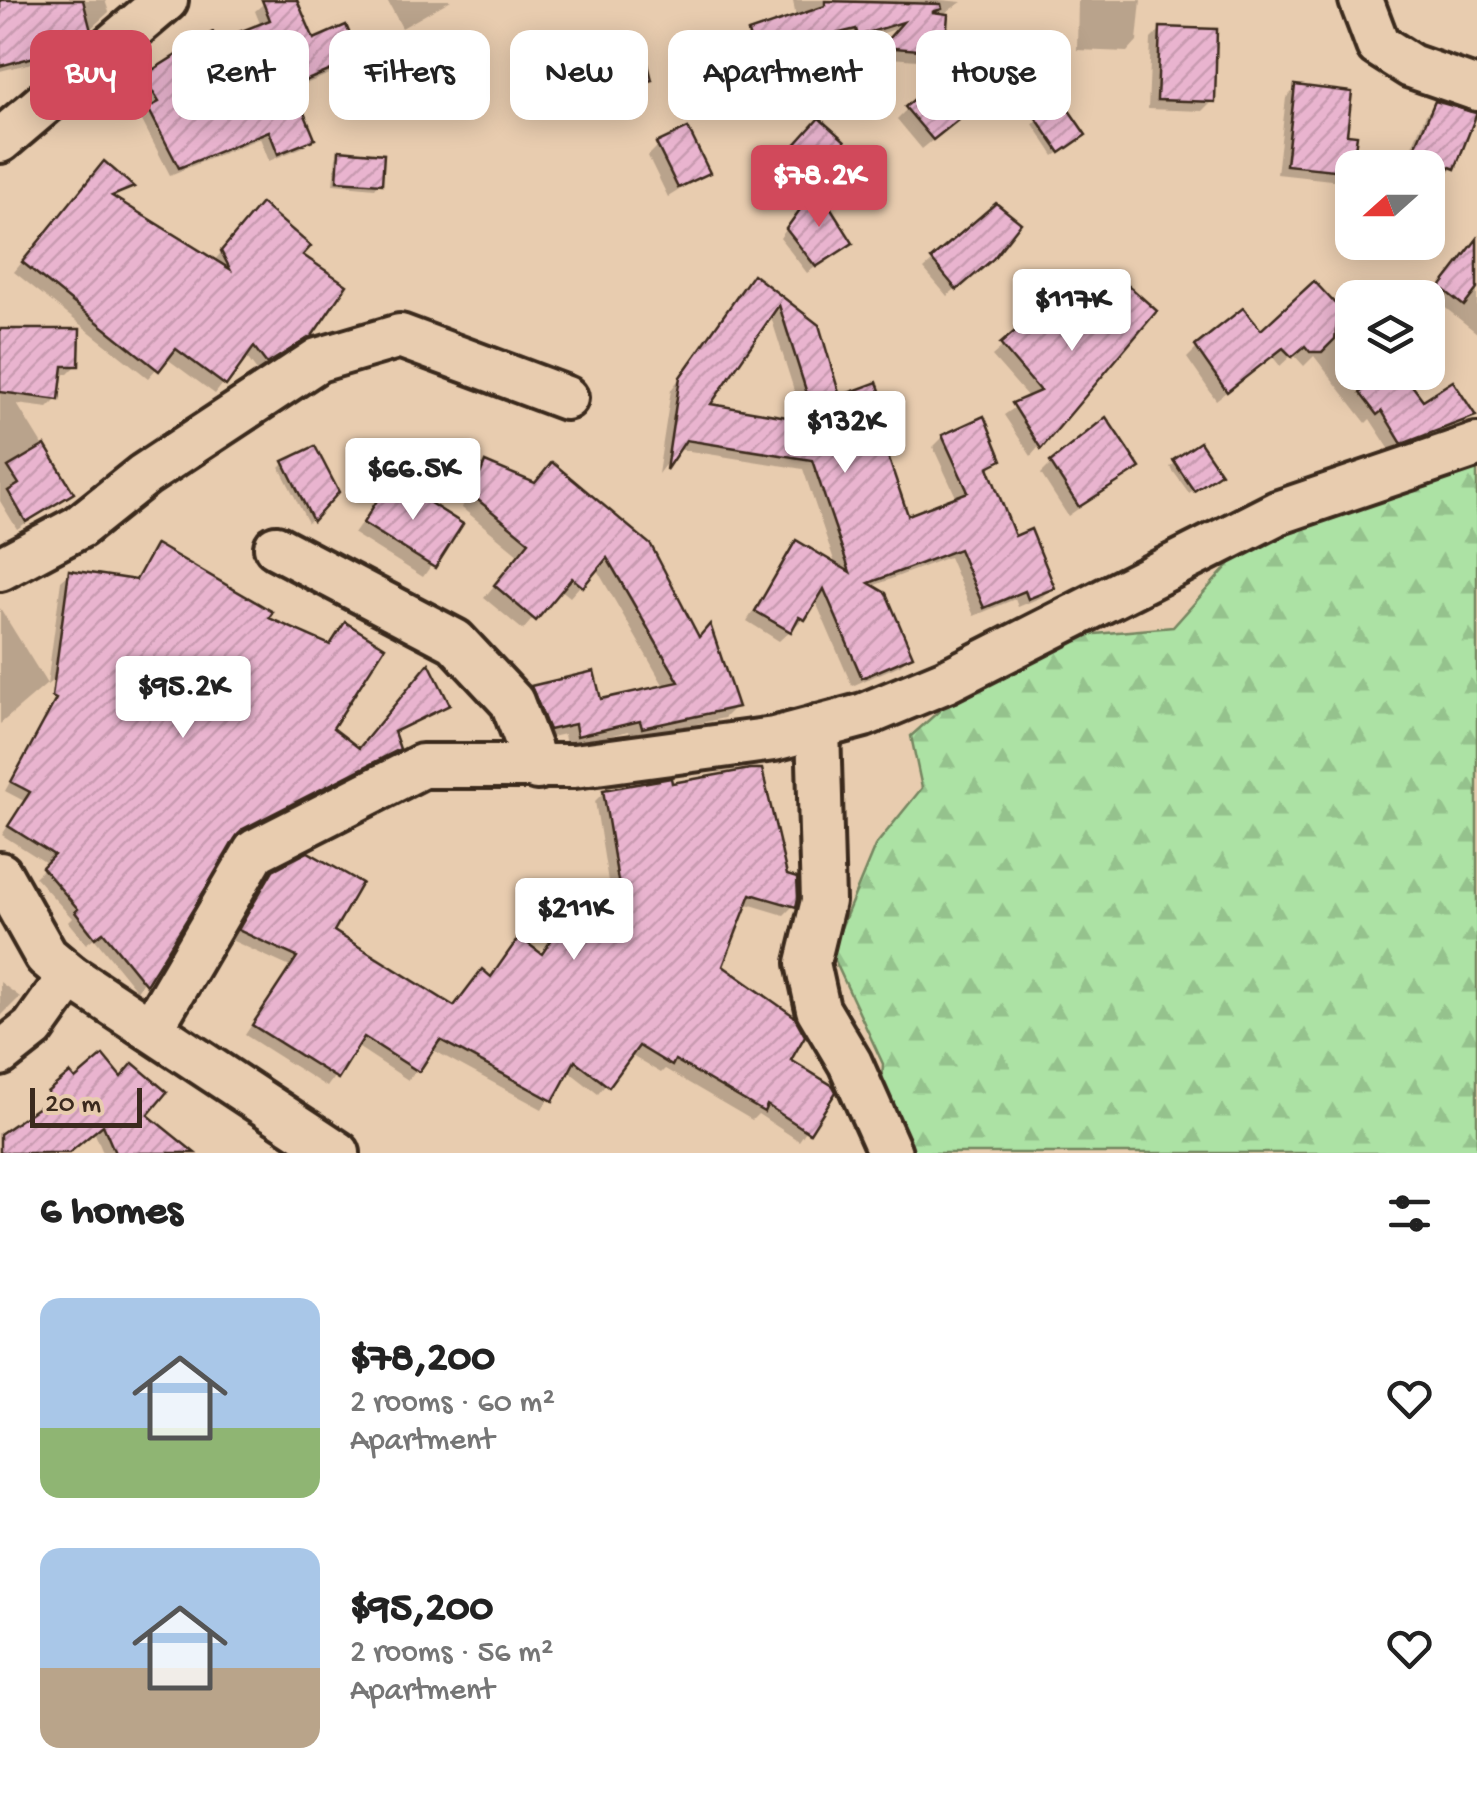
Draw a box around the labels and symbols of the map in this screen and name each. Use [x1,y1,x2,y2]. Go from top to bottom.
pin: $78.2K [738,145,900,230]
north arrow [1335,150,1445,260]
pin: $117K [1002,269,1142,354]
pin: $132K [775,391,915,476]
pin: $66.5K [332,438,494,523]
pin: $95.2K [102,656,264,741]
pin: $211K [504,878,644,963]
scale bar [30,1083,142,1128]

